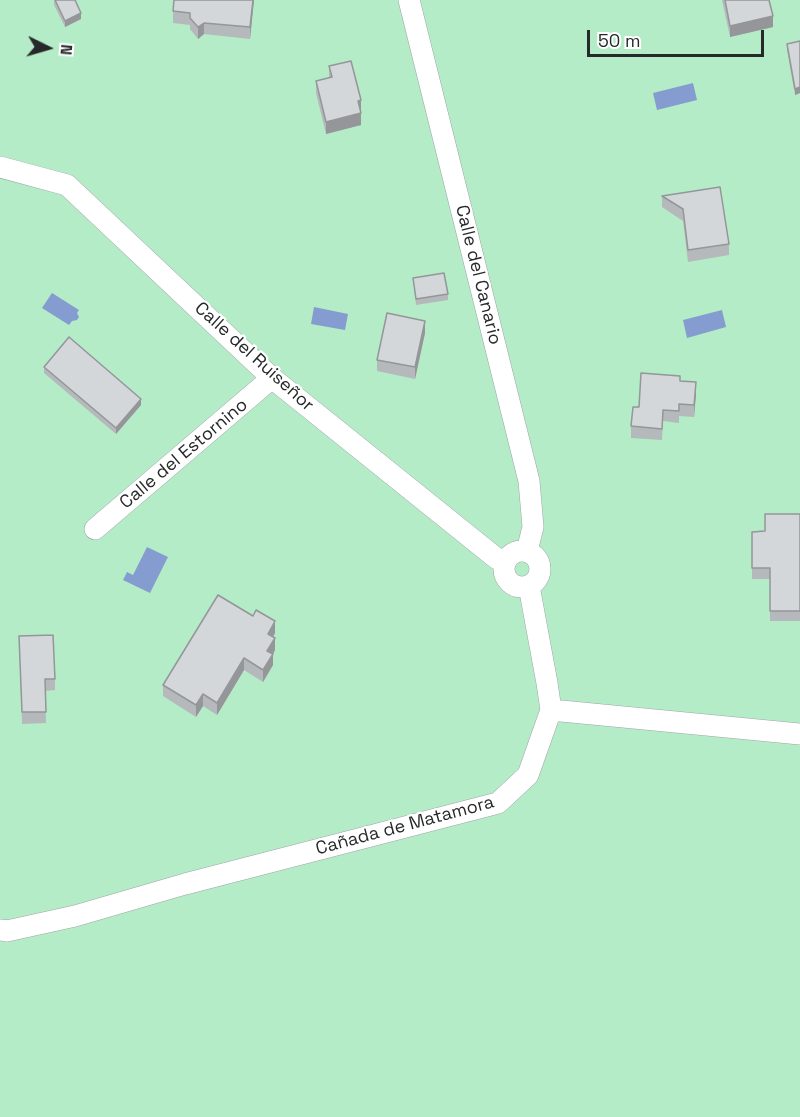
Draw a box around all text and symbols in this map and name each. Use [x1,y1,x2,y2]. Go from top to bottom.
north arrow [18,18,78,78]
scale bar [590,18,767,56]
text: 50 m [598,29,640,52]
text: N [56,43,77,56]
street label: Calle del Canario [450,203,506,347]
street label: Calle del Ruiseñor [190,298,318,416]
street label: Calle del Estornino [116,394,252,514]
street label: Cañada de Matamora [313,792,497,860]

